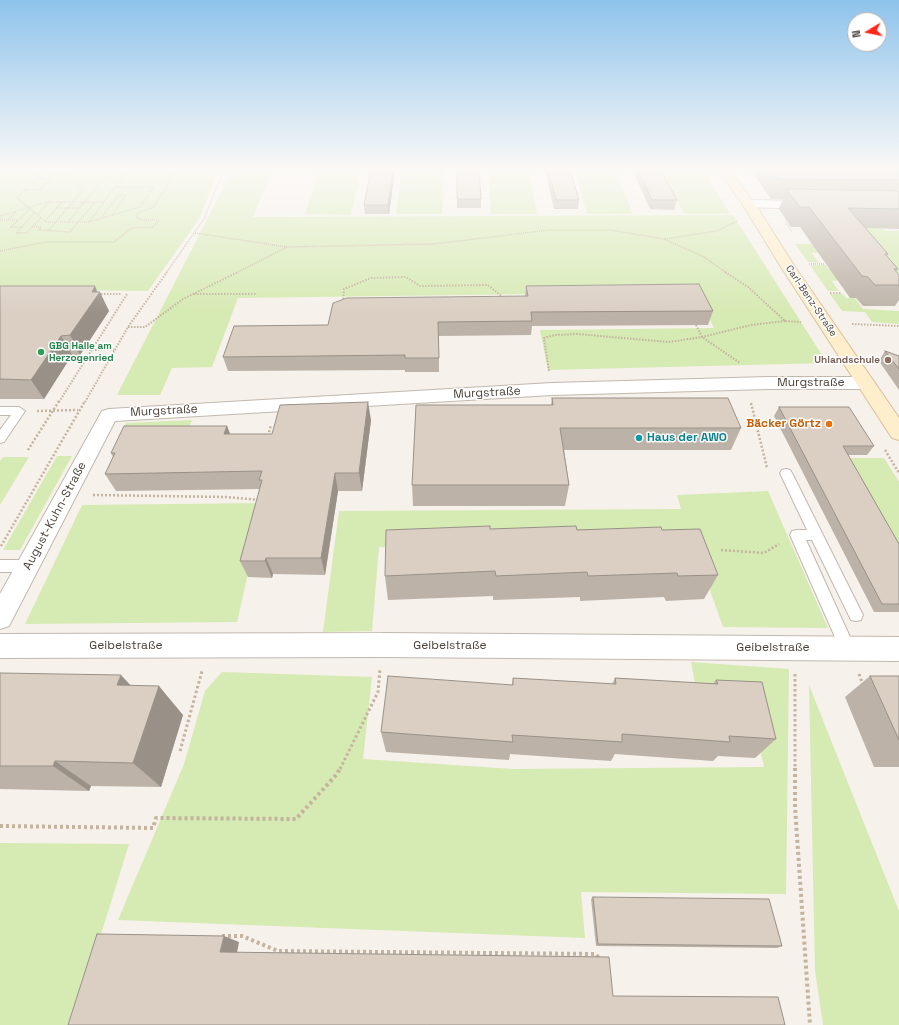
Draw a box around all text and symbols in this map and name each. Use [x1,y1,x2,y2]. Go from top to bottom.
north arrow [847,12,887,52]
text: N [849,29,864,39]
street label: Carl-Benz-Straße [783,263,839,339]
place label: GBG Halle am Herzogenried [49,340,114,364]
marker: GBG Halle am Herzogenried [36,347,46,357]
place label: Uhlandschule [814,354,880,366]
marker: Uhlandschule [883,355,893,365]
street label: Murgstraße [777,376,845,390]
street label: Murgstraße [453,384,521,402]
street label: Murgstraße [130,402,198,420]
place label: Bäcker Görtz [746,417,821,431]
marker: Bäcker Görtz [824,419,834,429]
place label: Haus der AWO [647,431,727,445]
marker: Haus der AWO [634,433,644,443]
street label: August-Kuhn-Straße [20,459,90,573]
street label: Geibelstraße [89,639,163,653]
street label: Geibelstraße [413,639,487,653]
street label: Geibelstraße [736,641,810,655]

